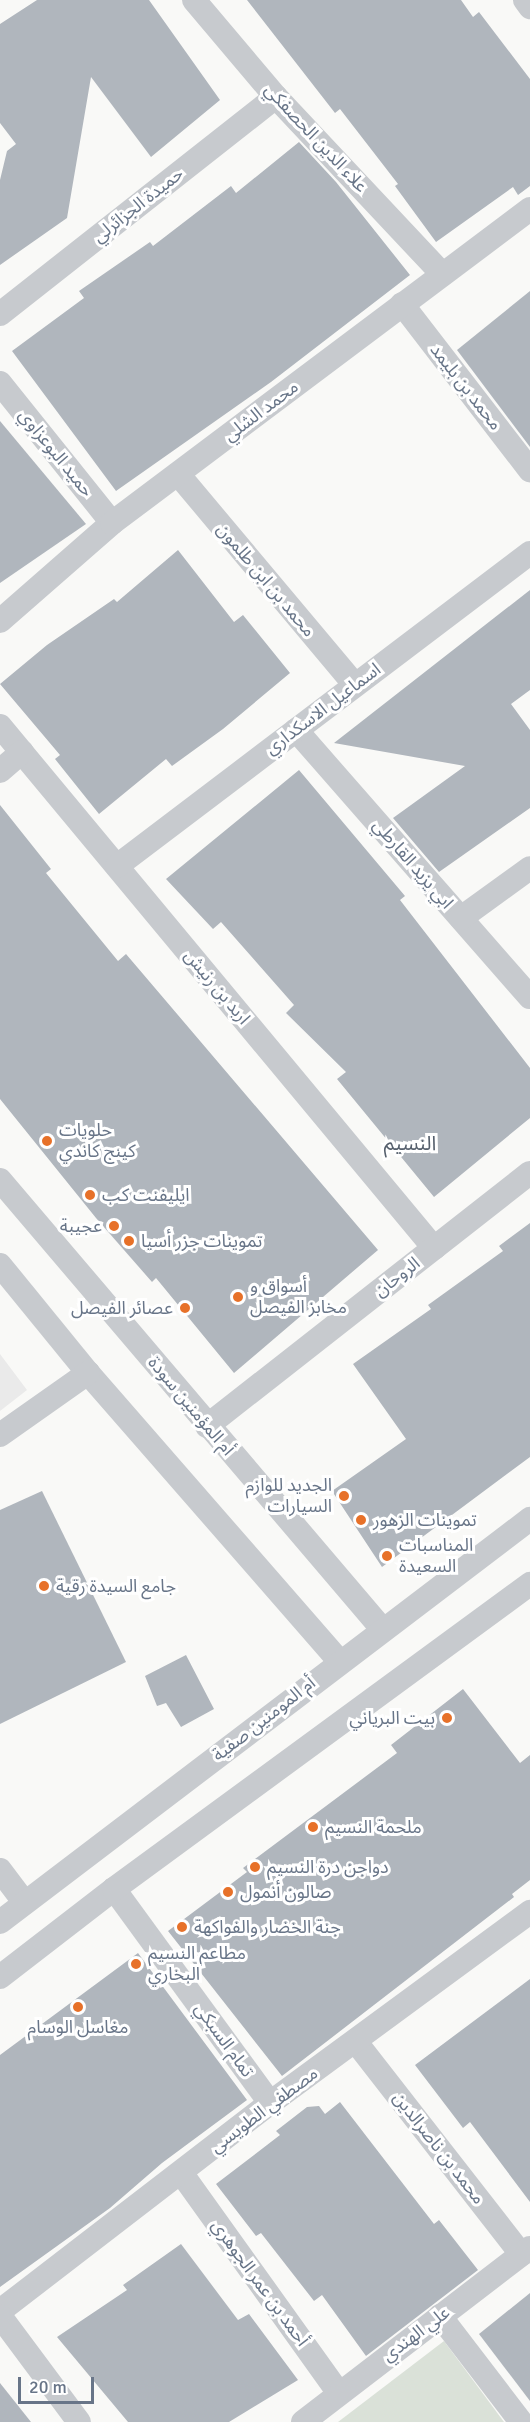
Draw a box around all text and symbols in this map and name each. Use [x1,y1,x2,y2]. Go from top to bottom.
street label: علاء الدين الحصفكي [260,79,372,197]
street label: حميدة الجزائرلي [88,163,188,247]
street label: محمد بن بليمد [426,339,506,435]
street label: محمد الشلي [219,376,303,446]
street label: حميد البوعزاوي [14,405,98,501]
street label: محمد بن ابن طلمون [212,519,320,641]
street label: اسماعيل الاسكداري [261,659,385,759]
street label: ابي يزيد القارطي [368,815,458,913]
street label: اربد بن رنيش [179,945,255,1029]
place label: حلويات كينج كاندي [59,1120,136,1162]
district label: النسيم [384,1131,436,1155]
marker: حلويات كينج كاندي [40,1134,54,1148]
place label: ايليفنت كب [102,1184,190,1206]
marker: ايليفنت كب [83,1188,97,1202]
place label: عجيبة [60,1215,102,1237]
marker: عجيبة [107,1219,121,1233]
place label: تموينات جزر أسيا [141,1230,262,1252]
marker: تموينات جزر أسيا [122,1234,136,1248]
street label: الروحان [370,1252,424,1302]
place label: أسواق و مخابز الفيصل [250,1276,347,1318]
marker: أسواق و مخابز الفيصل [231,1290,245,1304]
place label: عصائر الفيصل [71,1297,173,1319]
marker: عصائر الفيصل [178,1301,192,1315]
street label: أم المؤمنين سودة [143,1352,239,1460]
place label: الجديد للوازم السيارات [246,1475,332,1518]
marker: الجديد للوازم السيارات [337,1489,351,1503]
place label: تموينات الزهور [373,1509,477,1531]
marker: تموينات الزهور [354,1513,368,1527]
place label: المناسبات السعيدة [399,1535,473,1578]
marker: المناسبات السعيدة [380,1549,394,1563]
place label: جامع السيدة رقية [56,1575,176,1597]
marker: جامع السيدة رقية [37,1579,51,1593]
street label: أم المومنين صفية [208,1672,320,1766]
place label: بيت البرياني [349,1707,435,1729]
marker: بيت البرياني [440,1711,454,1725]
place label: ملحمة النسيم [325,1816,422,1838]
marker: ملحمة النسيم [306,1820,320,1834]
place label: دواجن درة النسيم [267,1856,389,1878]
marker: دواجن درة النسيم [248,1860,262,1874]
place label: صالون أنمول [240,1881,331,1903]
marker: صالون أنمول [221,1885,235,1899]
place label: جنة الخضار والفواكهة [194,1916,341,1938]
marker: جنة الخضار والفواكهة [175,1920,189,1934]
place label: مطاعم النسيم البخاري [148,1943,246,1986]
marker: مطاعم النسيم البخاري [129,1957,143,1971]
street label: تمام السبكي [190,1999,258,2081]
marker: مغاسل الوسام [71,2000,85,2014]
place label: مغاسل الوسام [28,2016,128,2038]
street label: مصطفي الطويسي [206,2062,322,2158]
street label: محمد بن ناصرالدين [388,2087,490,2209]
street label: أحمد بن عمر الجوهري [207,2215,313,2351]
street label: علي الهندي [378,2302,454,2366]
scale bar [21,2365,98,2403]
text: 20 m [29,2376,67,2398]

